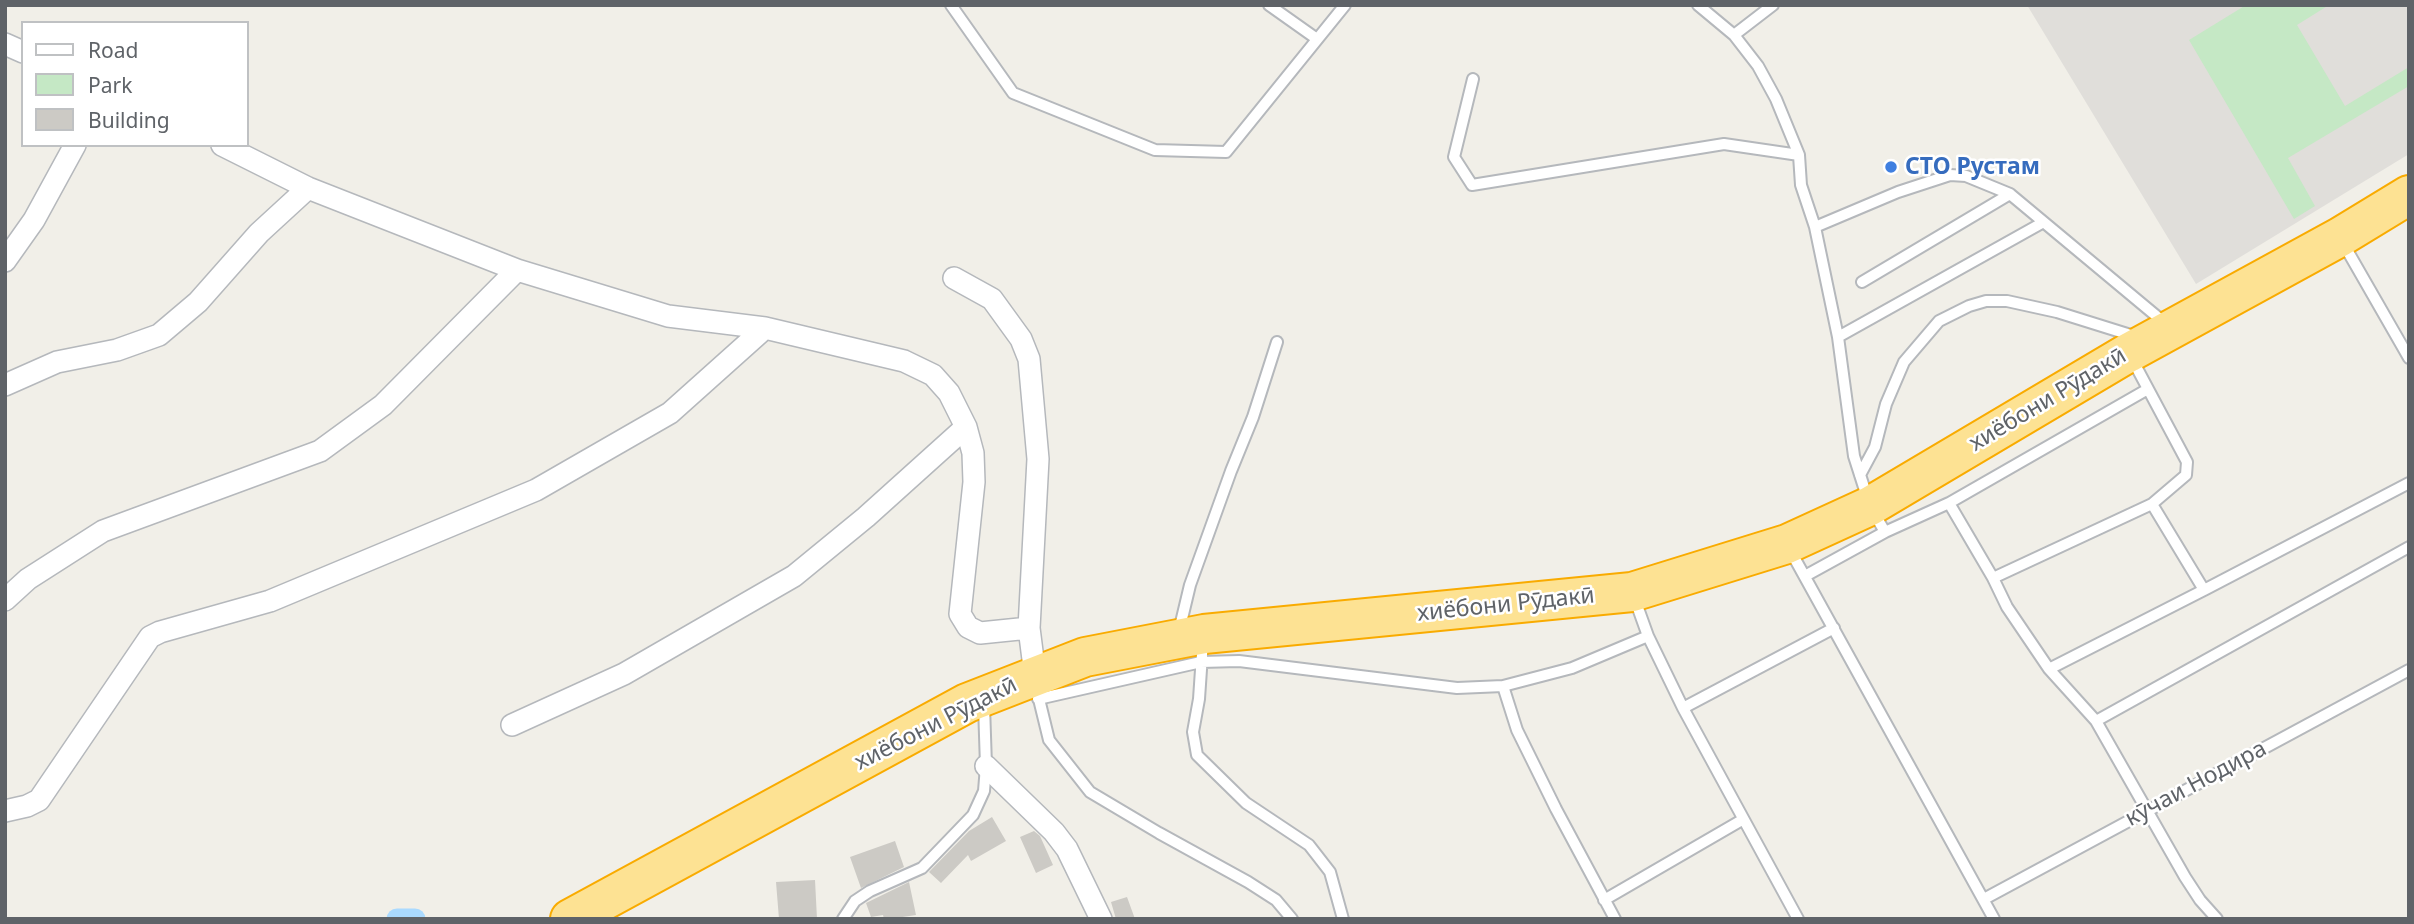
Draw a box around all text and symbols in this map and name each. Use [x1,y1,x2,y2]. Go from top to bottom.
legend [21,21,248,147]
text: Road [88,36,138,64]
text: Park [88,71,132,99]
text: Building [88,106,170,134]
place label: СТО Рустам [1905,153,2040,181]
marker: СТО Рустам [1883,159,1899,175]
street label: хиёбони Рӯдакӣ [1965,342,2131,458]
street label: хиёбони Рӯдакӣ [1416,582,1596,628]
street label: хиёбони Рӯдакӣ [850,671,1022,777]
street label: кӯчаи Нодира [2121,735,2271,833]

